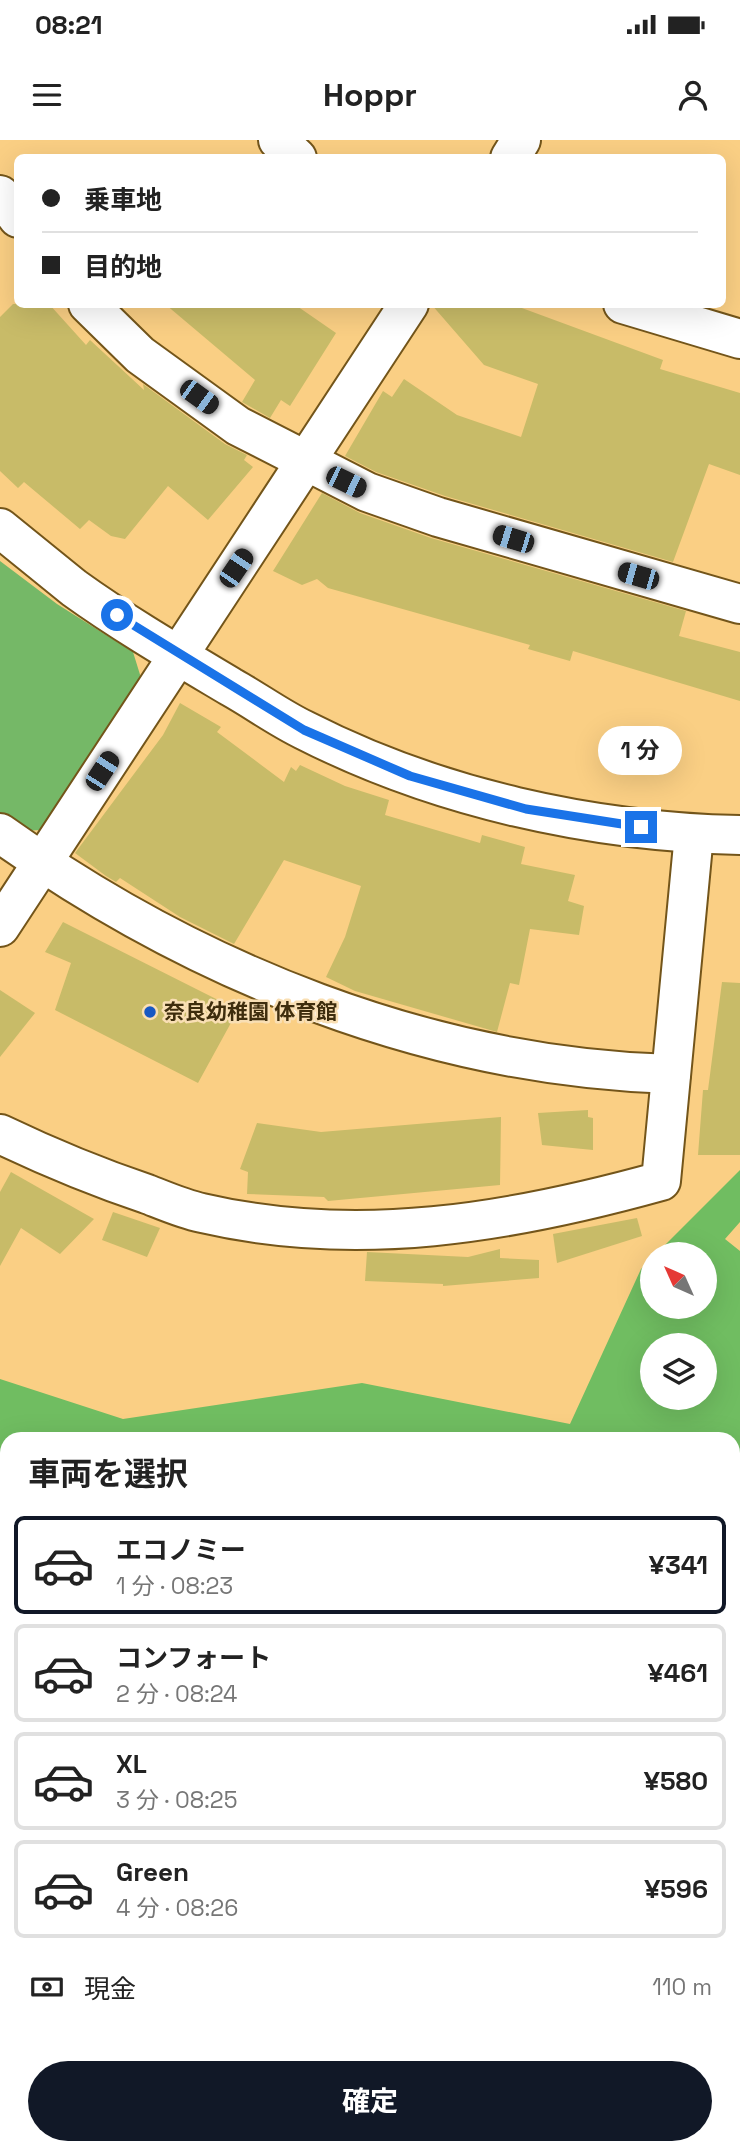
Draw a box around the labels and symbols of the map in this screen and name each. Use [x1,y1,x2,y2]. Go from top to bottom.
car [176,376,223,418]
car [323,463,370,501]
car [490,523,537,555]
car [216,545,257,591]
car [615,560,662,592]
route start [101,599,133,631]
callout: 1 分 [599,726,683,774]
car [82,748,123,794]
route end [625,811,657,843]
place label: 奈良幼稚園 体育館 [164,998,337,1025]
marker: 奈良幼稚園 体育館 [142,1004,158,1020]
north arrow [640,1242,718,1320]

